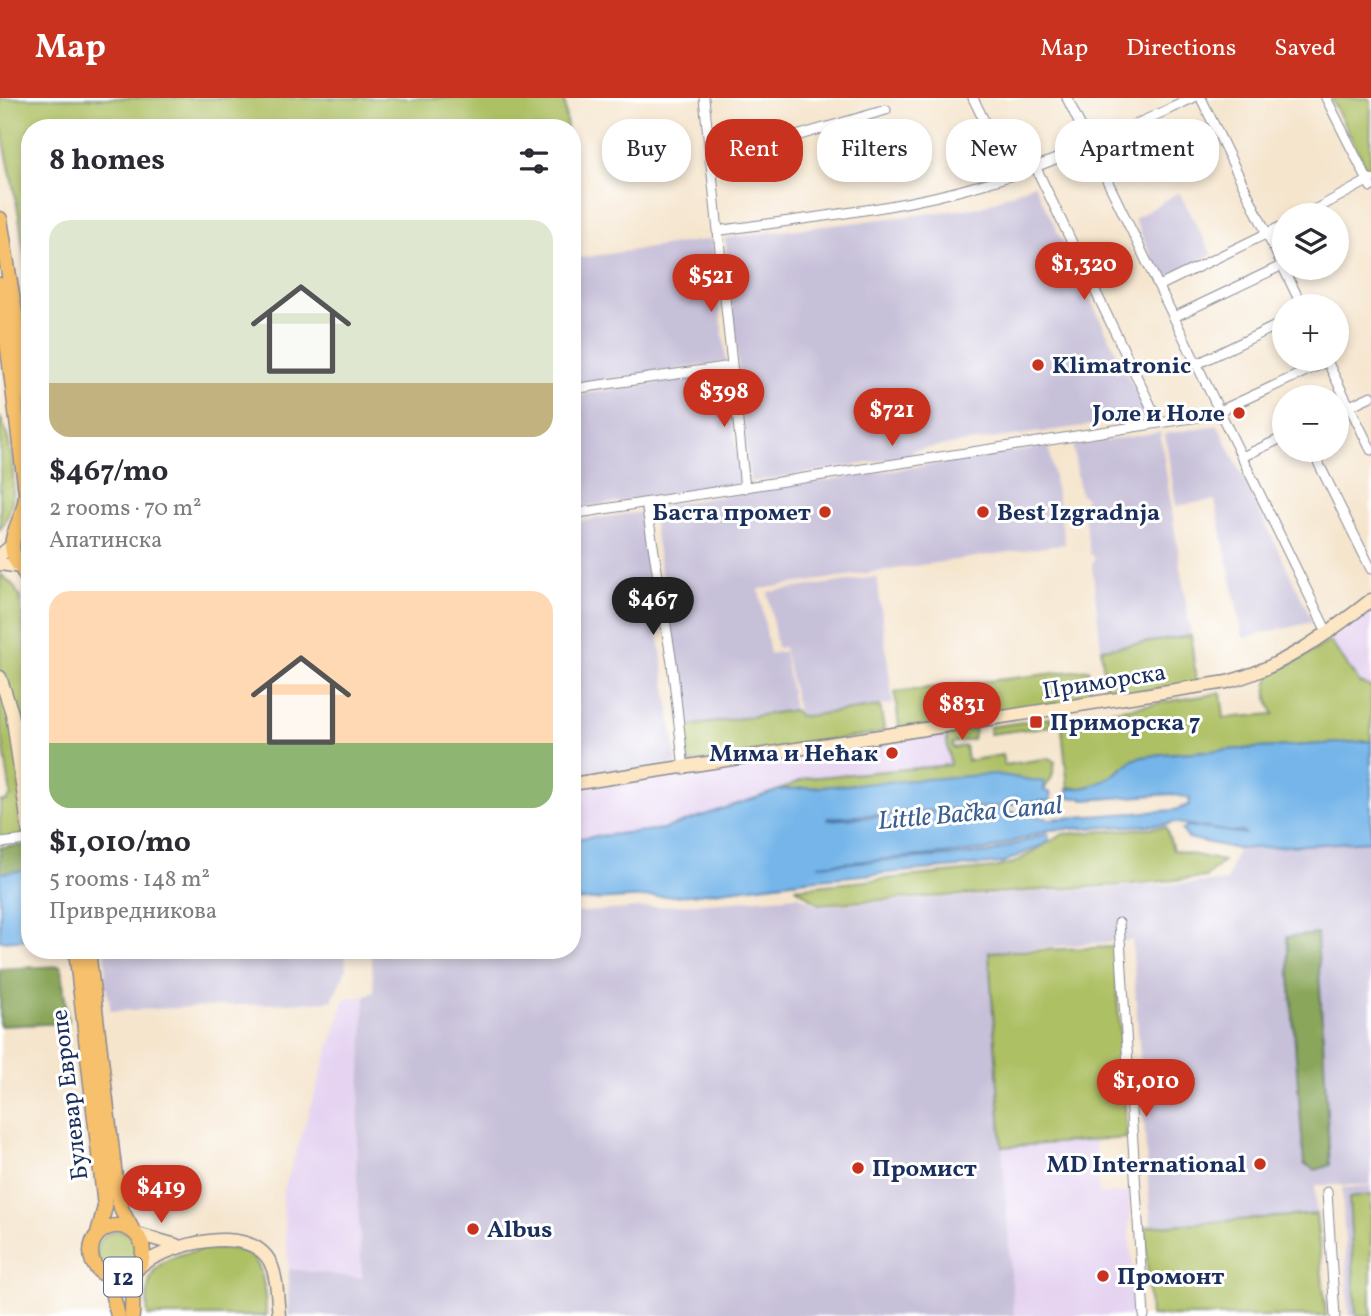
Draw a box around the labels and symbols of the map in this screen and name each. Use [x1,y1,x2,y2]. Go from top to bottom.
pin: $1,320 [1027,242,1141,302]
pin: $521 [670,254,752,314]
place label: Klimatronic [1052,350,1191,384]
marker: Klimatronic [1030,357,1046,373]
pin: $398 [683,370,765,429]
pin: $721 [851,388,933,448]
place label: Јоле и Ноле [1091,398,1225,432]
marker: Јоле и Ноле [1231,405,1247,421]
place label: Баста промет [652,497,811,531]
place label: Best Izgradnja [997,497,1160,531]
marker: Баста промет [817,504,833,520]
marker: Best Izgradnja [975,504,991,520]
pin: $467 [612,578,694,637]
street label: Приморска [1040,656,1169,710]
pin: $831 [921,682,1003,742]
place label: Приморска 7 [1050,707,1201,741]
marker: Приморска 7 [1028,714,1044,730]
place label: Мима и Нећак [709,738,878,772]
marker: Мима и Нећак [884,745,900,761]
water label: Little Bačka Canal [876,788,1064,840]
street label: Булевар Европе [44,1007,98,1182]
pin: $1,010 [1089,1060,1203,1119]
place label: MD International [1047,1149,1246,1183]
place label: Промист [872,1153,977,1187]
marker: MD International [1252,1156,1268,1172]
marker: Промист [850,1160,866,1176]
pin: $419 [120,1166,202,1225]
place label: Albus [487,1214,552,1248]
marker: Albus [465,1221,481,1237]
road number: 12 [104,1258,142,1296]
place label: Промонт [1117,1261,1224,1295]
marker: Промонт [1095,1268,1111,1284]

